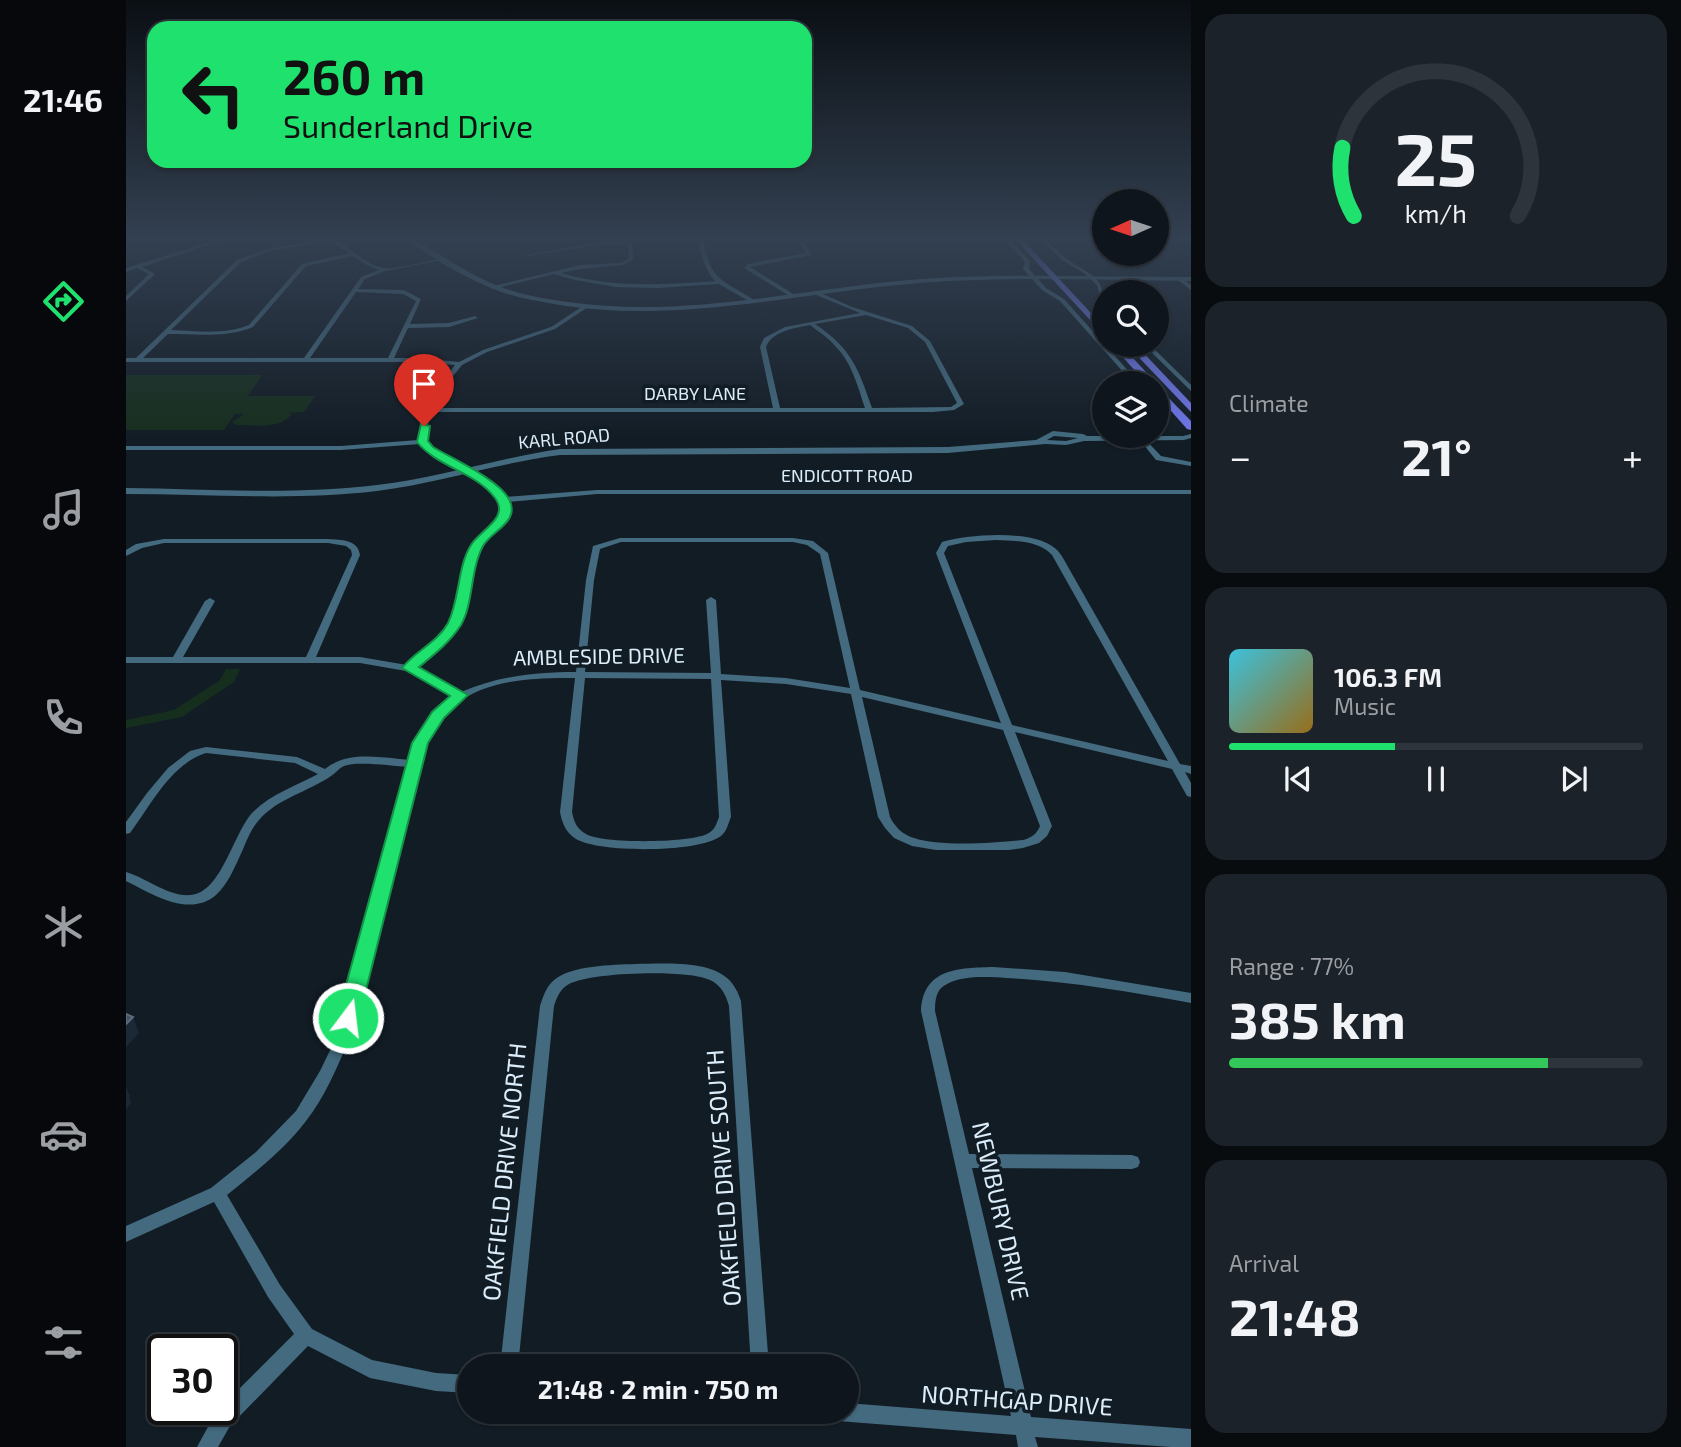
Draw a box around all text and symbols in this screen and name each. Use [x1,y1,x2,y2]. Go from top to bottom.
text: 260 m [283,46,425,105]
icon: left [168,49,259,140]
text: 21:46 [23,80,103,118]
text: Sunderland Drive [283,106,533,144]
text: 25 [1395,114,1477,202]
north arrow [1092,189,1169,266]
map controls [1092,189,1169,448]
text: km/h [1405,198,1467,228]
icon: directions [39,277,88,326]
button: search [1092,280,1169,357]
pin [394,354,454,426]
icon: arrive [405,365,443,403]
button: layers [1092,371,1169,448]
street label: DARBY LANE [644,382,746,404]
text: Climate [1229,389,1309,417]
street label: KARL ROAD [517,423,611,453]
text: 21° [1401,424,1472,486]
text: − [1229,433,1251,479]
text: + [1622,433,1643,479]
street label: ENDICOTT ROAD [781,464,913,486]
icon: music [39,485,88,534]
street label: AMBLESIDE DRIVE [513,642,685,669]
text: 106.3 FM [1334,661,1442,692]
text: Music [1334,692,1396,720]
icon: phone [39,693,88,742]
icon: previous [1279,760,1317,798]
icon: pause [1417,760,1455,798]
icon: next [1555,760,1593,798]
icon: climate [39,902,88,951]
text: Range · 77% [1229,952,1354,980]
position arrow [311,981,385,1055]
text: 385 km [1229,987,1406,1049]
street label: OAKFIELD DRIVE NORTH [476,1041,531,1302]
street label: OAKFIELD DRIVE SOUTH [699,1049,746,1307]
icon: car [39,1110,88,1159]
street label: NEWBURY DRIVE [967,1119,1036,1303]
text: Arrival [1229,1249,1299,1277]
text: 21:48 [1229,1284,1361,1346]
icon: filters [39,1318,88,1367]
speed limit sign: 30 [147,1334,238,1425]
text: 21:48 · 2 min · 750 m [538,1373,778,1404]
street label: NORTHGAP DRIVE [920,1378,1114,1421]

